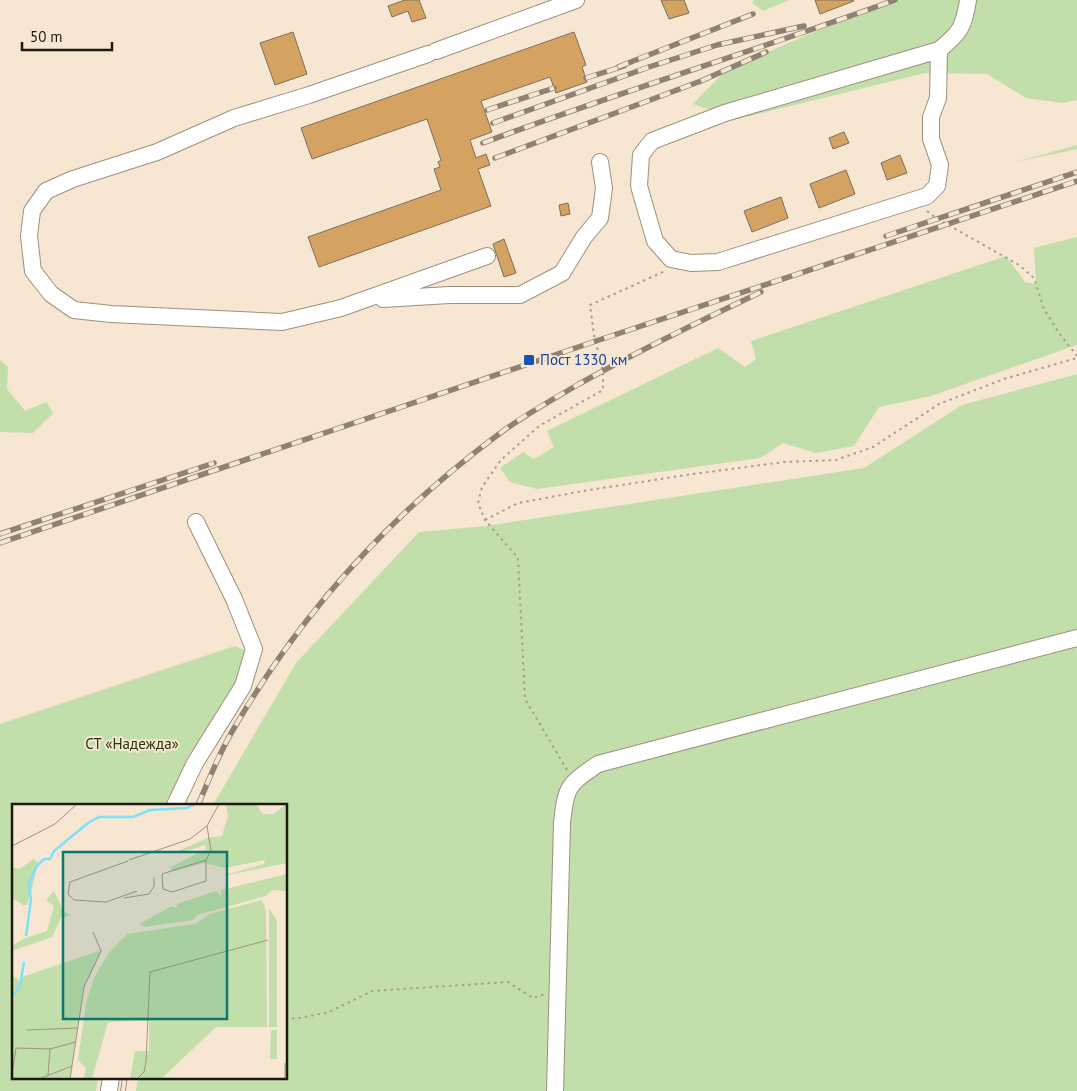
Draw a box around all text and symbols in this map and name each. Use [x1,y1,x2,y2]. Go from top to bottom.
scale bar [22,20,112,52]
text: 50 m [30,27,63,46]
place label: Пост 1330 км [540,350,628,369]
marker: Пост 1330 км [522,353,536,367]
park label: СТ «Надежда» [85,734,179,753]
inset map [12,804,288,1078]

